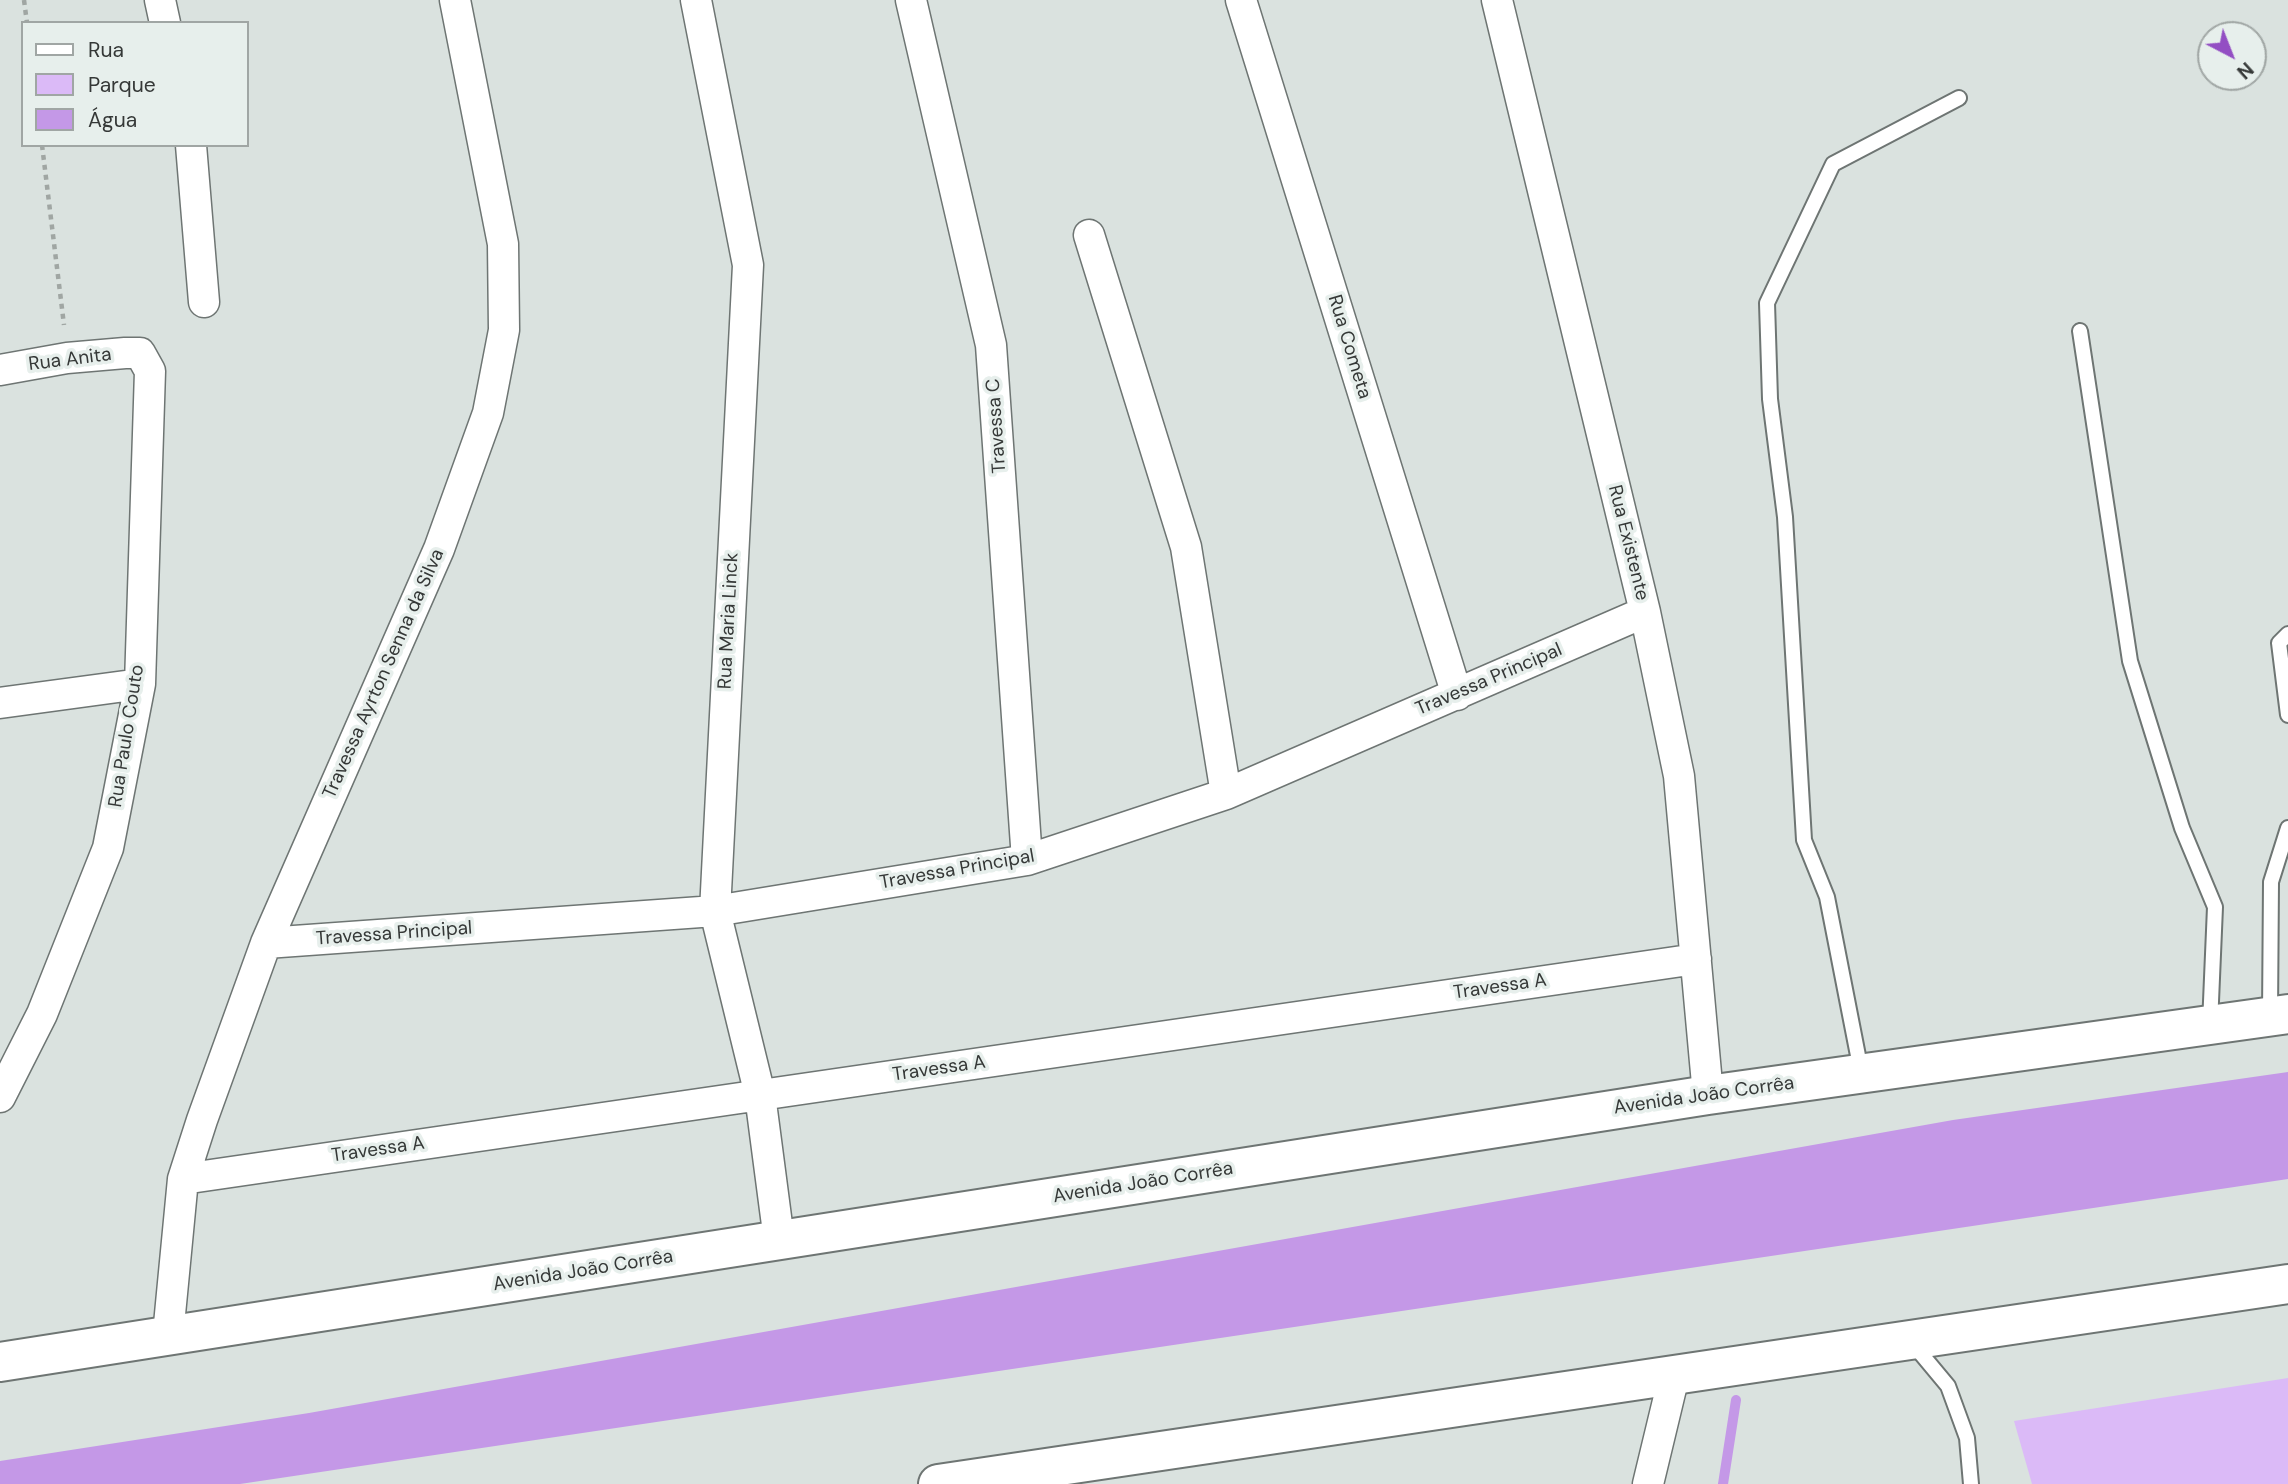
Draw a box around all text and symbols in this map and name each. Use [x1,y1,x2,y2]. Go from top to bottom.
legend [21,21,248,147]
north arrow [2197,21,2267,91]
text: Rua [88,36,124,64]
text: N [2232,57,2259,84]
text: Parque [88,71,156,99]
text: Água [88,106,137,134]
street label: Rua Cometa [1322,292,1376,402]
street label: Rua Anita [27,344,113,376]
street label: Travessa C [982,378,1012,474]
street label: Rua Existente [1603,483,1653,603]
street label: Travessa Ayrton Senna da Silva [319,546,449,802]
street label: Rua Maria Linck [714,552,744,690]
street label: Travessa Principal [1412,639,1566,721]
street label: Rua Paulo Couto [104,663,150,809]
street label: Travessa Principal [878,845,1036,895]
street label: Travessa Principal [315,917,473,951]
street label: Travessa A [1452,969,1548,1005]
street label: Travessa A [891,1051,987,1087]
street label: Avenida João Corrêa [1612,1072,1796,1120]
street label: Travessa A [330,1132,426,1168]
street label: Avenida João Corrêa [1051,1158,1235,1208]
street label: Avenida João Corrêa [491,1246,675,1296]

